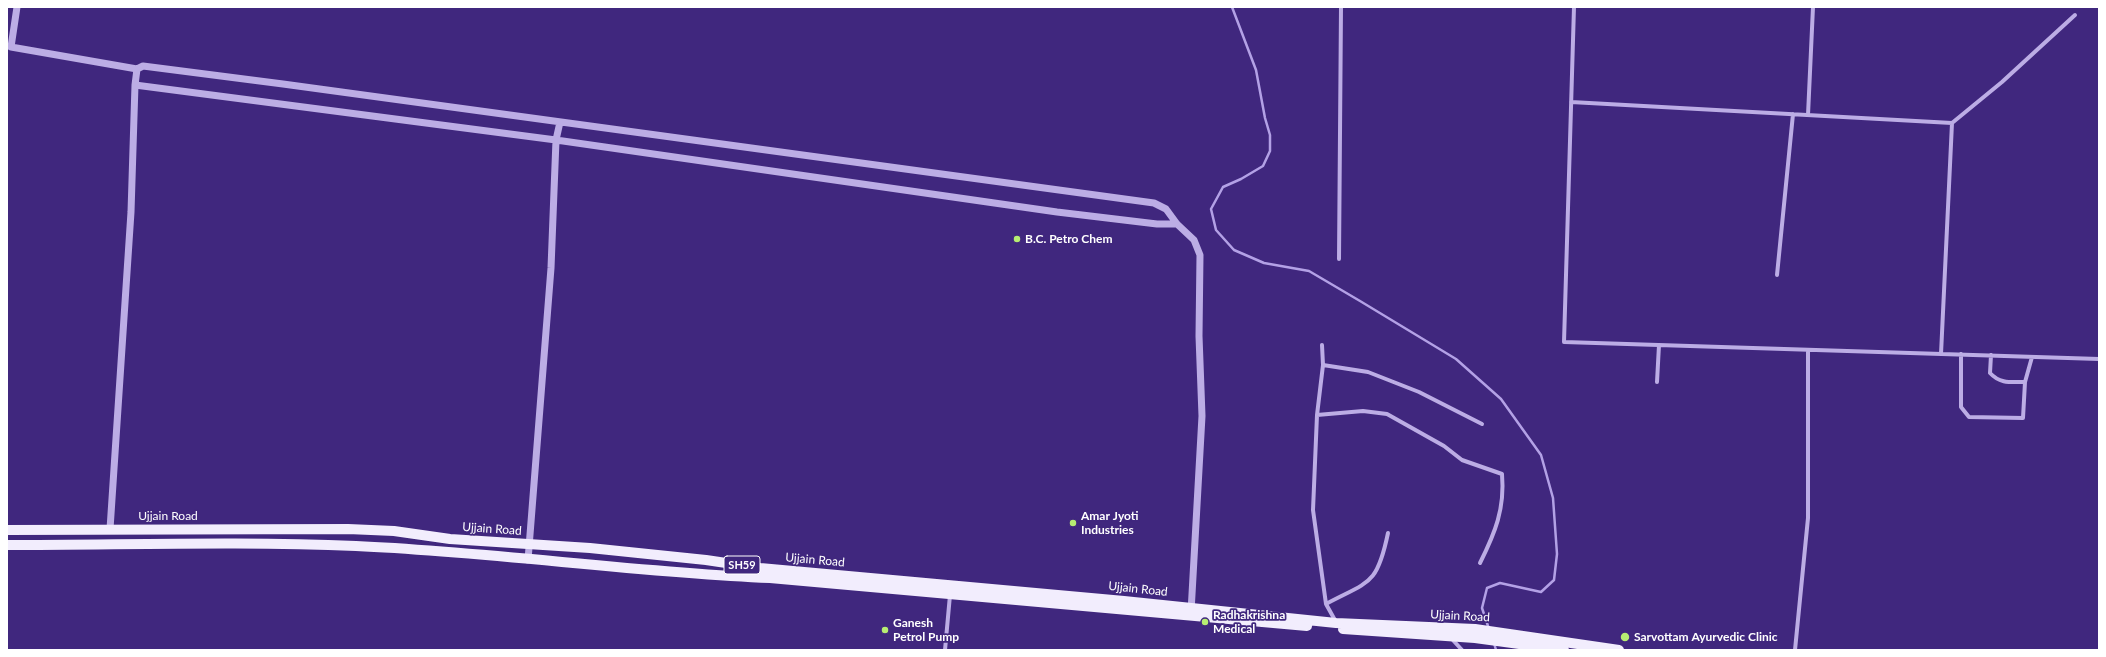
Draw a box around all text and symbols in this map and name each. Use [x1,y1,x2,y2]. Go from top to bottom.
place label: B.C. Petro Chem [1025,232,1112,246]
marker: B.C. Petro Chem [1012,234,1022,244]
street label: Ujjain Road [138,509,198,523]
place label: Amar Jyoti Industries [1081,509,1139,537]
marker: Amar Jyoti Industries [1068,518,1078,528]
street label: Ujjain Road [462,520,522,538]
street label: Ujjain Road [785,550,845,570]
road number: SH59 [724,556,760,574]
street label: Ujjain Road [1108,579,1168,599]
street label: Ujjain Road [1430,607,1490,625]
place label: Radhakrishna Medical [1213,608,1285,636]
place label: Ganesh Petrol Pump [893,616,959,644]
marker: Radhakrishna Medical [1200,617,1210,627]
marker: Ganesh Petrol Pump [880,625,890,635]
place label: Sarvottam Ayurvedic Clinic [1634,630,1778,644]
marker: Sarvottam Ayurvedic Clinic [1619,631,1631,643]

